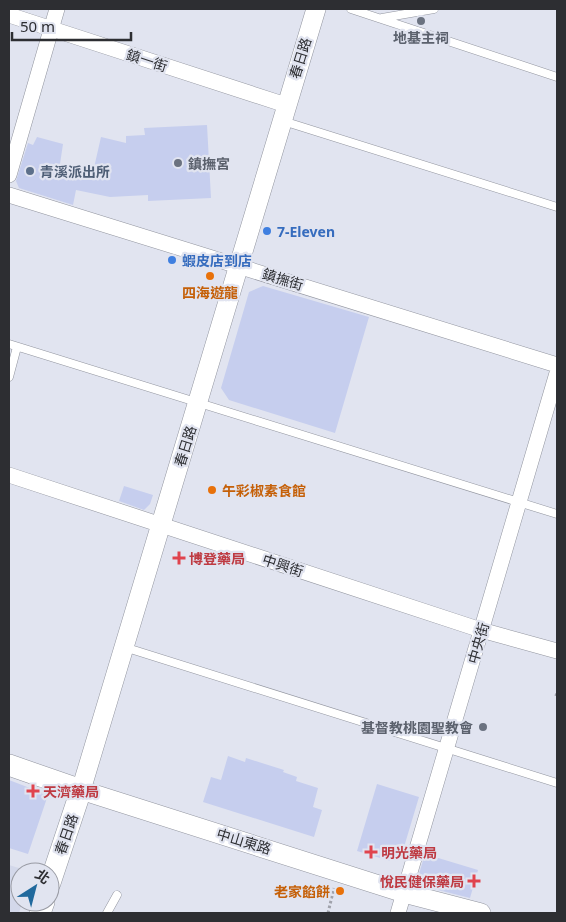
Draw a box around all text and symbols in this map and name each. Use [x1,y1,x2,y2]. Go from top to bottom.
scale bar [12,10,131,42]
marker: 地基主祠 [415,15,427,27]
text: 50 m [20,16,55,36]
place label: 地基主祠 [393,28,449,47]
street label: 春日路 [285,35,315,81]
street label: 鎮一街 [124,44,170,76]
place label: 鎮撫宮 [188,154,230,173]
marker: 鎮撫宮 [172,157,184,169]
place label: 青溪派出所 [40,162,110,181]
marker: 青溪派出所 [24,165,36,177]
place label: 7-Eleven [277,222,335,241]
marker: 7-Eleven [261,225,273,237]
place label: 蝦皮店到店 [182,251,252,270]
marker: 蝦皮店到店 [166,254,178,266]
street label: 鎮撫街 [260,264,306,294]
marker: 四海遊龍 [204,270,216,282]
place label: 四海遊龍 [182,283,238,302]
street label: 春日路 [170,423,200,469]
place label: 午彩椒素食館 [222,481,306,500]
marker: 午彩椒素食館 [206,484,218,496]
place label: 博登藥局 [189,549,245,568]
street label: 中興街 [260,549,306,581]
marker: 博登藥局 [173,552,185,564]
street label: 中央街 [463,620,493,666]
place label: 基督教桃園聖教會 [361,718,473,737]
marker: 基督教桃園聖教會 [477,721,489,733]
place label: 天濟藥局 [43,782,99,801]
marker: 天濟藥局 [27,785,39,797]
street label: 春日路 [50,811,82,857]
street label: 中山東路 [214,824,274,858]
place label: 明光藥局 [381,843,437,862]
marker: 明光藥局 [365,846,377,858]
north arrow [10,862,60,912]
text: 北 [32,864,54,888]
place label: 悅民健保藥局 [380,872,464,891]
marker: 悅民健保藥局 [468,875,480,887]
place label: 老家餡餅 [274,882,330,901]
marker: 老家餡餅 [334,885,346,897]

